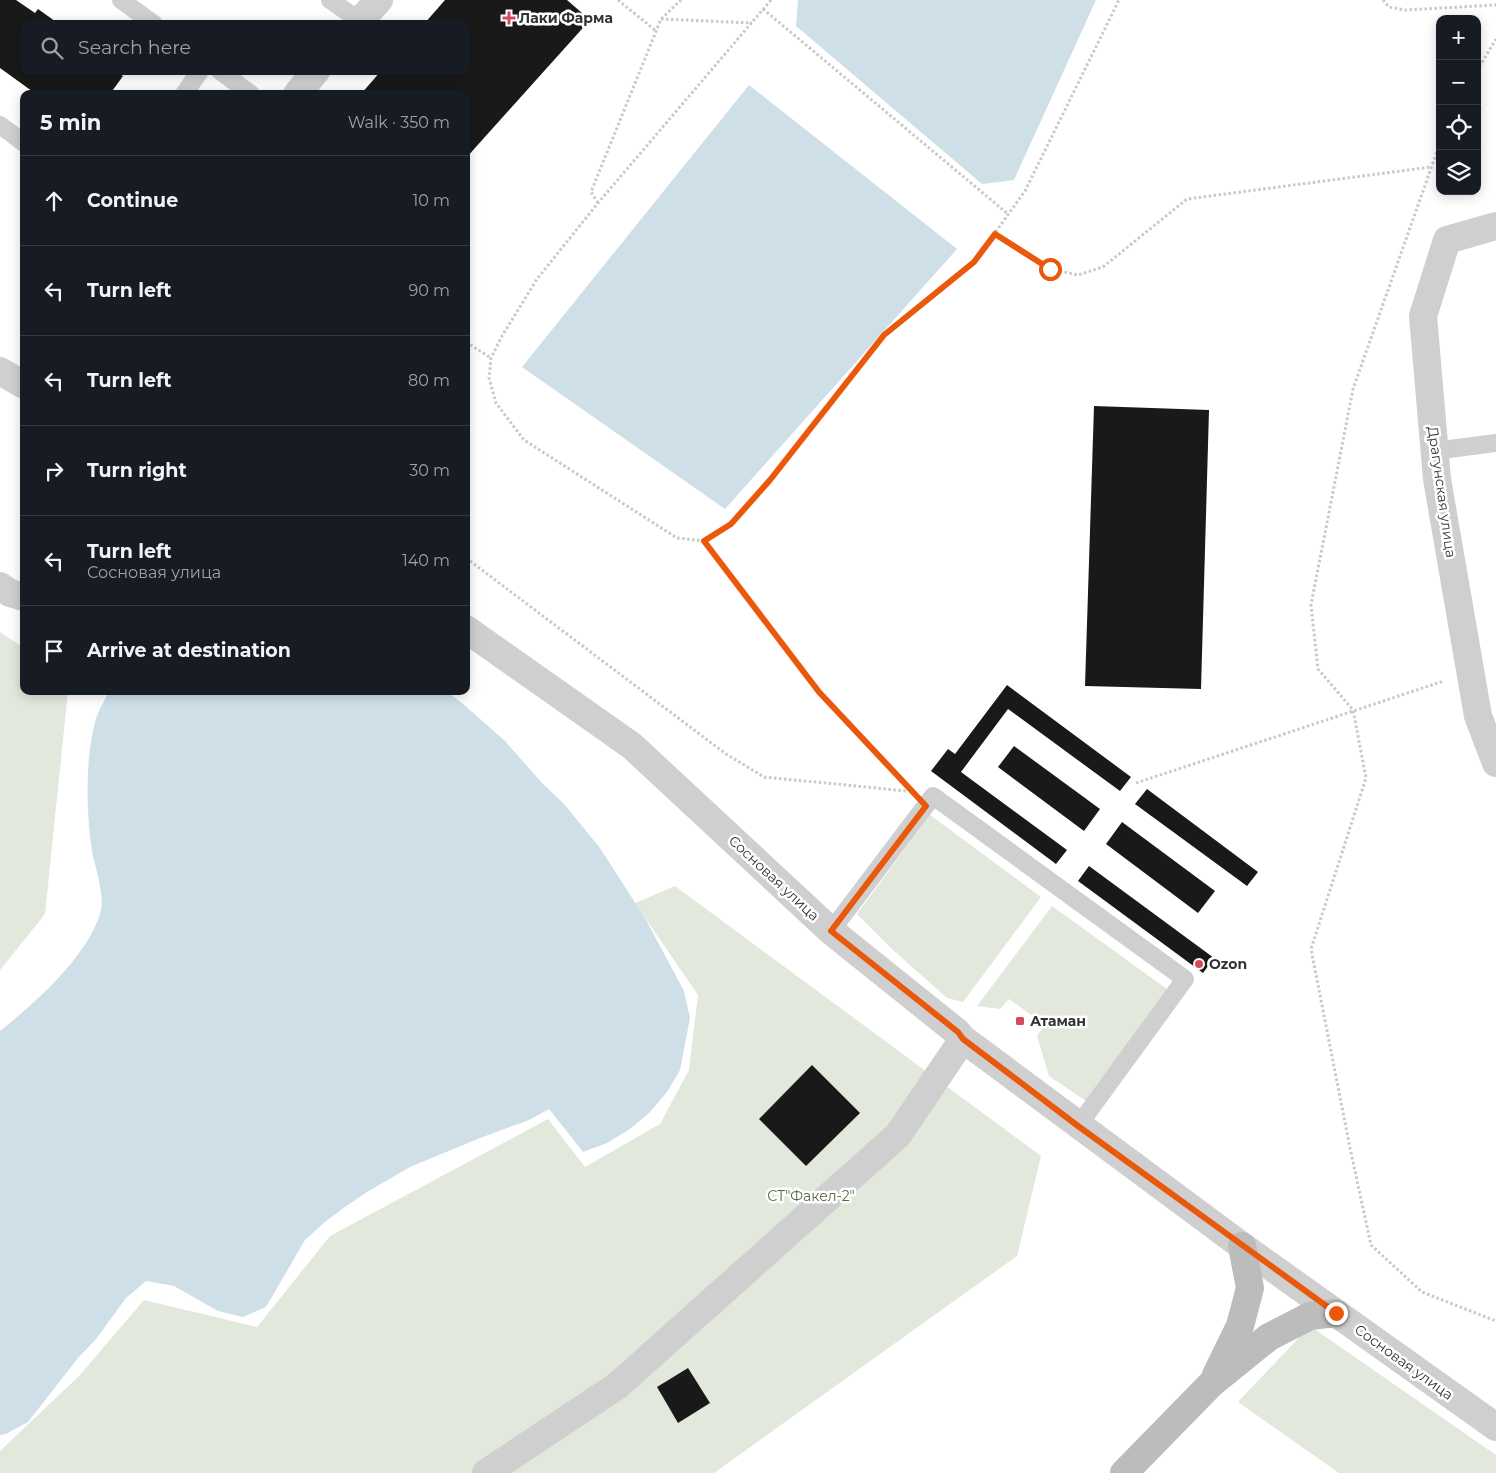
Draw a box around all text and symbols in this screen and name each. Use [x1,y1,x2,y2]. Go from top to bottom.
place label: Лаки Фарма [519,9,613,27]
marker: Лаки Фарма [503,12,515,24]
map controls [1436,15,1481,195]
button: + [1436,15,1481,60]
search box [20,20,470,75]
icon: search [38,34,66,62]
text: Search here [78,36,191,59]
button: − [1436,60,1481,105]
button: locate [1436,105,1481,150]
text: 5 min [40,110,101,135]
text: Walk · 350 m [348,113,450,132]
button: layers [1436,150,1481,195]
icon: ahead [40,187,68,215]
text: Continue [87,189,178,212]
text: 10 m [412,191,450,210]
route start [1039,258,1062,281]
icon: left [40,277,68,305]
text: Turn left [87,279,172,302]
text: 90 m [408,281,450,300]
icon: left [40,367,68,395]
text: Turn left [87,369,172,392]
text: 80 m [408,371,450,390]
street label: Драгунская улица [1424,425,1460,559]
icon: right [40,457,68,485]
text: Turn right [87,459,187,482]
text: 30 m [409,461,450,480]
text: Turn left [87,540,172,563]
icon: left [40,547,68,575]
text: 140 m [402,551,450,570]
text: Сосновая улица [87,563,221,582]
icon: arrive [40,637,68,665]
text: Arrive at destination [87,639,291,662]
street label: Сосновая улица [725,831,823,925]
place label: Ozon [1209,955,1247,973]
marker: Ozon [1193,958,1205,970]
place label: Атаман [1030,1012,1086,1030]
marker: Атаман [1014,1015,1026,1027]
park label: СТ"Факел-2" [767,1187,855,1205]
route end [1325,1302,1348,1325]
street label: Сосновая улица [1351,1320,1457,1404]

